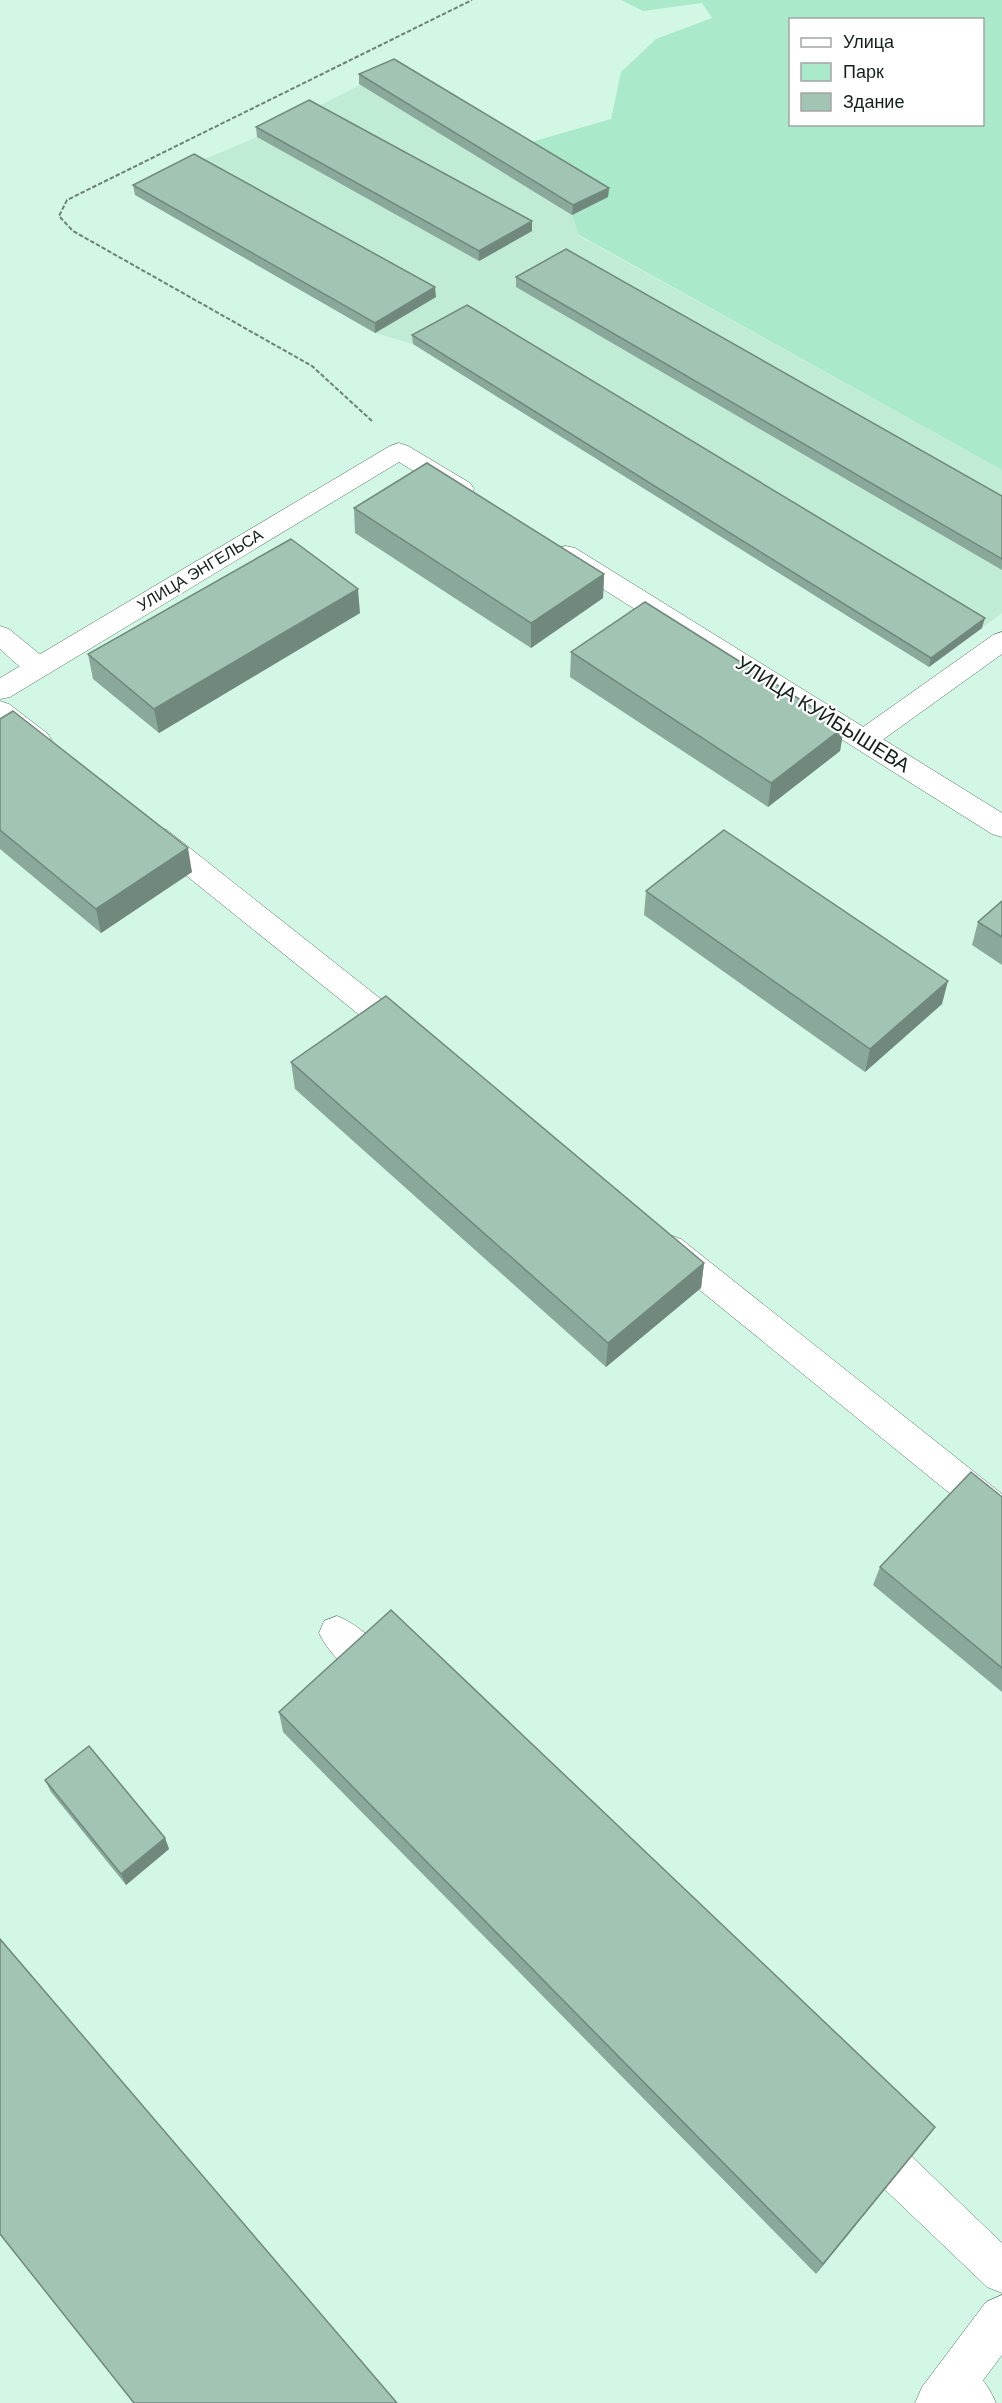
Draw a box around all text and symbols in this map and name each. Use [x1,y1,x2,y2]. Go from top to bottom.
legend [789,18,984,126]
text: Улица [843,30,895,54]
text: Парк [843,60,884,84]
text: Здание [843,90,904,114]
street label: УЛИЦА ЭНГЕЛЬСА [133,524,267,616]
street label: УЛИЦА КУЙБЫШЕВА [731,650,915,778]

